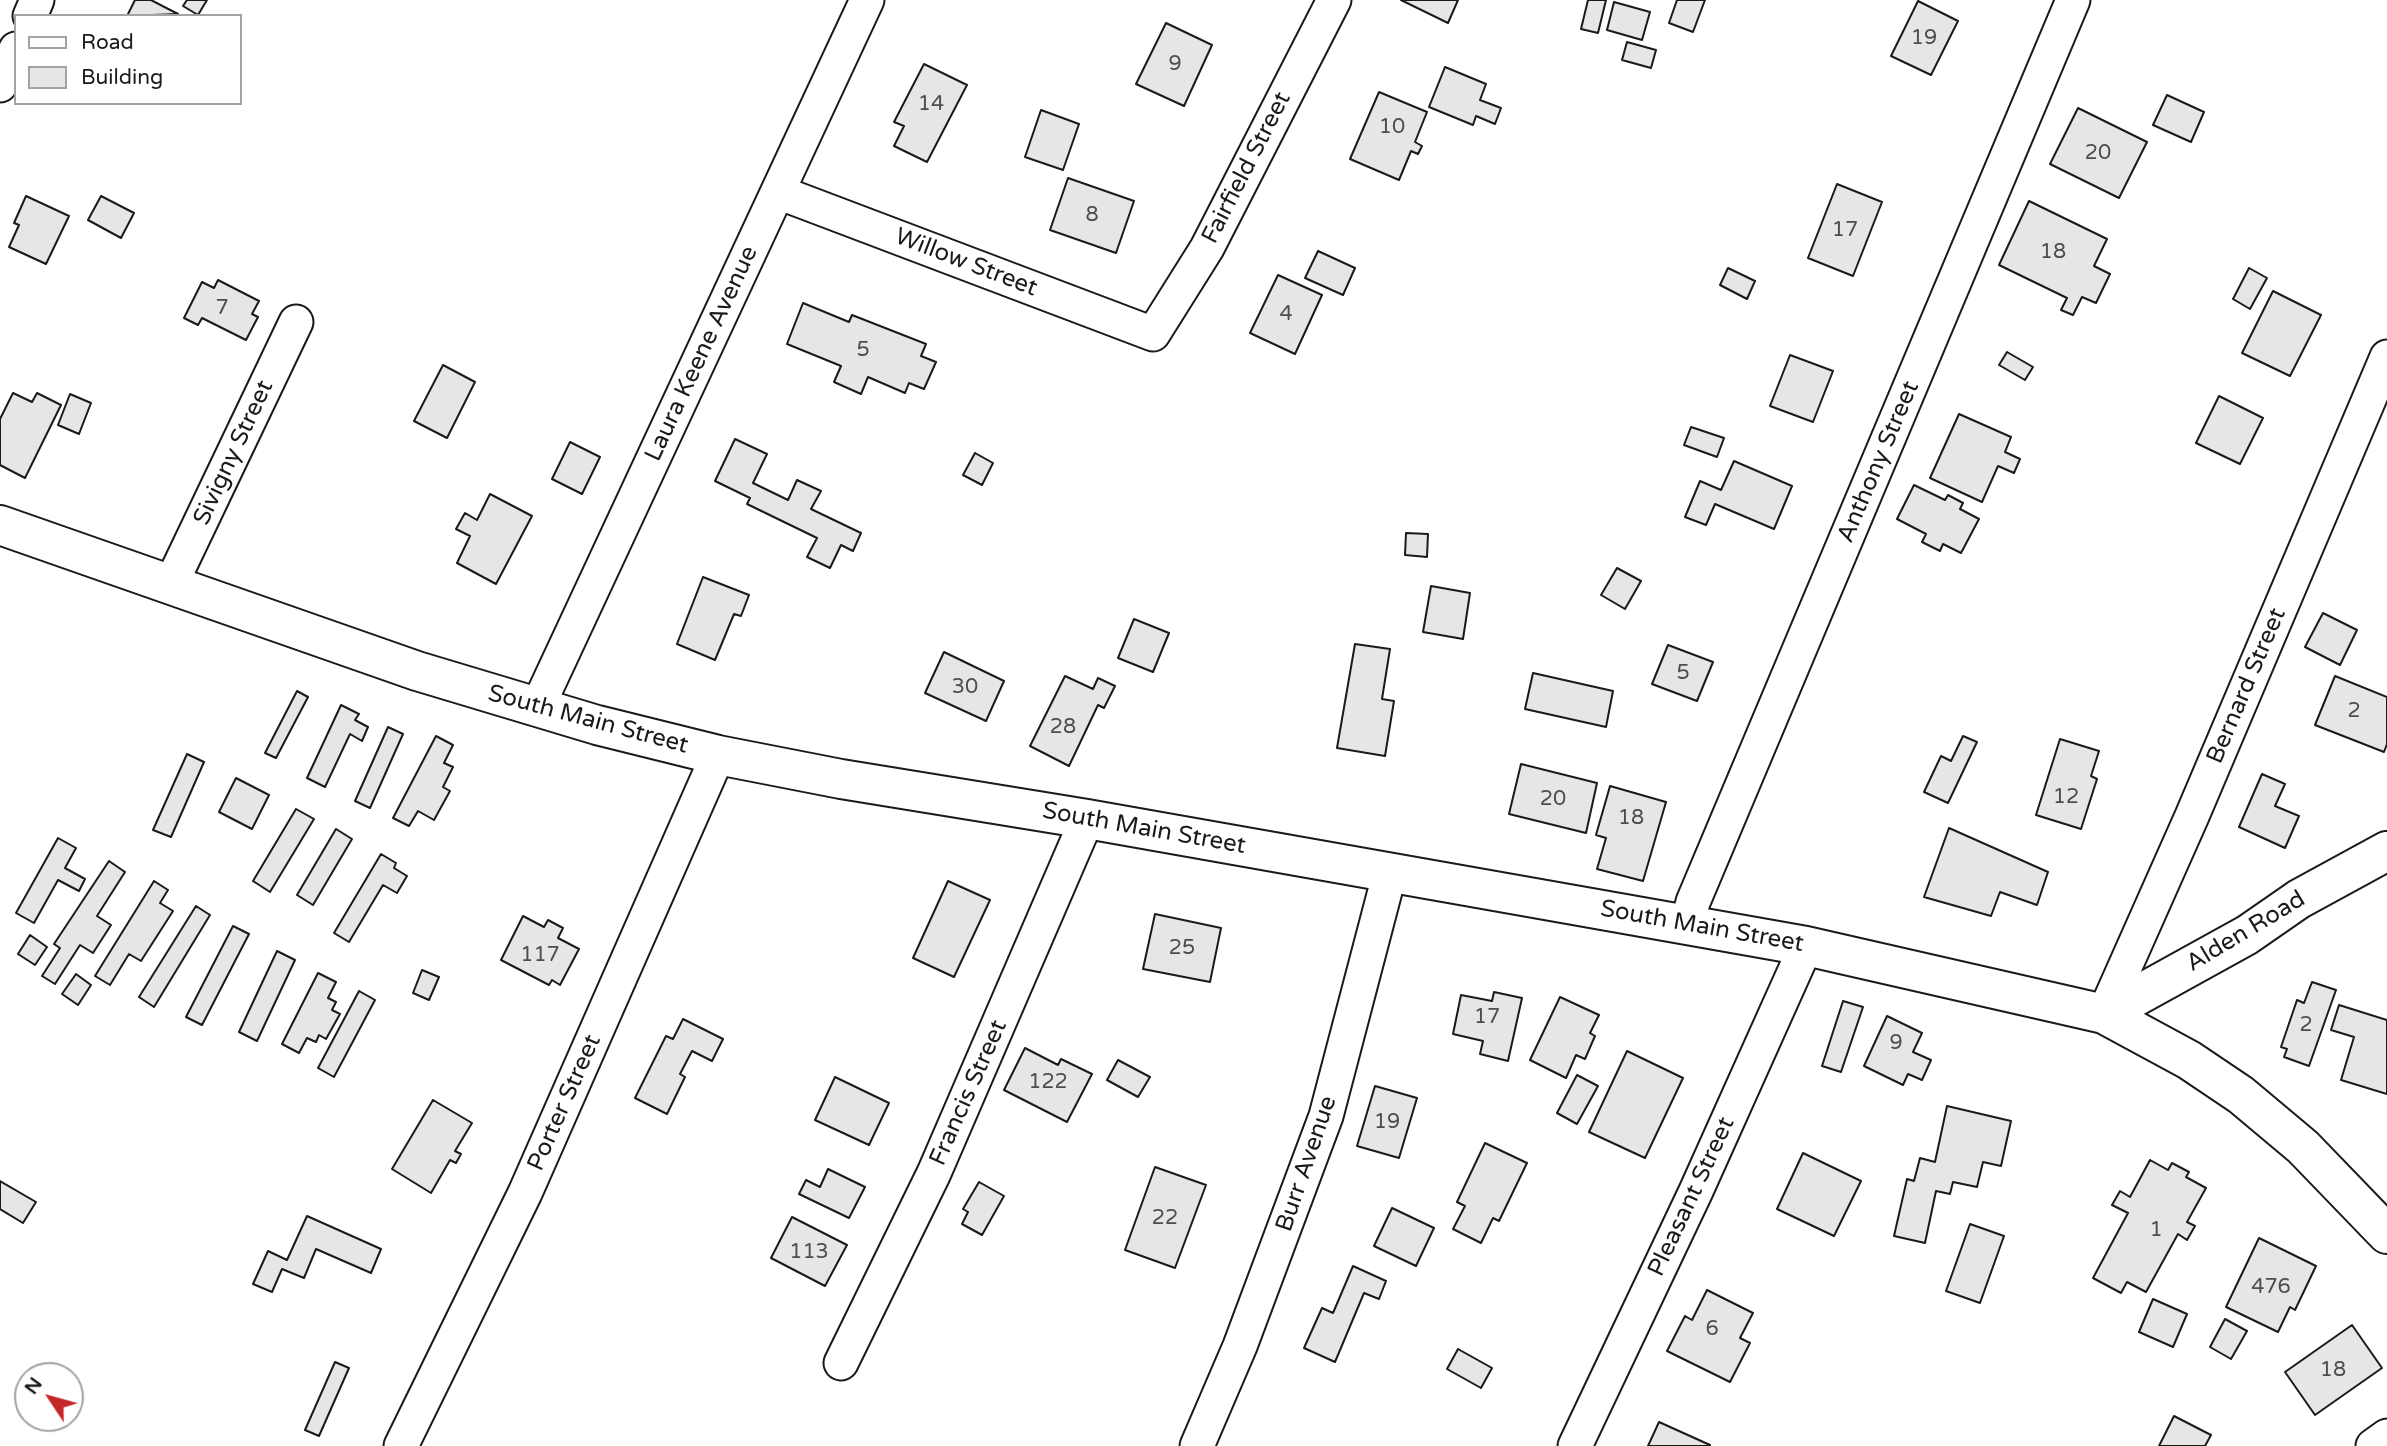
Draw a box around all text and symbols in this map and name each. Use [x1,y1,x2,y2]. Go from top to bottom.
legend [14,14,242,105]
house number: 19 [1911,25,1937,51]
text: Road [81,30,134,55]
house number: 9 [1168,51,1182,77]
text: Building [81,65,163,90]
street label: Fairfield Street [1196,87,1298,249]
house number: 14 [918,91,944,117]
house number: 10 [1379,114,1405,140]
house number: 20 [2085,140,2111,166]
house number: 8 [1085,202,1099,228]
house number: 17 [1832,217,1858,243]
street label: Willow Street [891,223,1041,303]
house number: 18 [2040,239,2066,265]
street label: Laura Keene Avenue [639,242,765,466]
house number: 7 [215,295,229,321]
house number: 4 [1279,301,1293,327]
house number: 5 [856,337,870,363]
street label: Sivigny Street [188,376,280,530]
street label: Anthony Street [1832,377,1926,547]
street label: Bernard Street [2201,604,2293,768]
house number: 5 [1676,660,1690,686]
house number: 30 [952,674,978,700]
street label: South Main Street [485,679,691,761]
house number: 2 [2347,698,2361,724]
house number: 28 [1050,714,1076,740]
house number: 12 [2053,784,2079,810]
house number: 20 [1540,786,1566,812]
street label: South Main Street [1040,797,1248,861]
house number: 18 [1618,805,1644,831]
street label: Alden Road [2181,885,2311,979]
street label: South Main Street [1598,895,1806,959]
house number: 25 [1169,935,1195,961]
house number: 117 [520,942,560,968]
house number: 17 [1474,1004,1500,1030]
house number: 2 [2299,1012,2313,1038]
street label: Francis Street [924,1016,1014,1170]
street label: Porter Street [522,1030,608,1176]
house number: 9 [1889,1030,1903,1056]
house number: 122 [1028,1069,1068,1095]
street label: Burr Avenue [1270,1092,1344,1236]
house number: 19 [1374,1109,1400,1135]
street label: Pleasant Street [1643,1113,1741,1281]
house number: 22 [1152,1205,1178,1231]
house number: 1 [2149,1217,2163,1243]
house number: 113 [789,1239,829,1265]
house number: 476 [2251,1274,2291,1300]
house number: 6 [1705,1316,1719,1342]
house number: 18 [2320,1357,2346,1383]
north arrow [14,1362,84,1432]
text: N [20,1373,47,1398]

